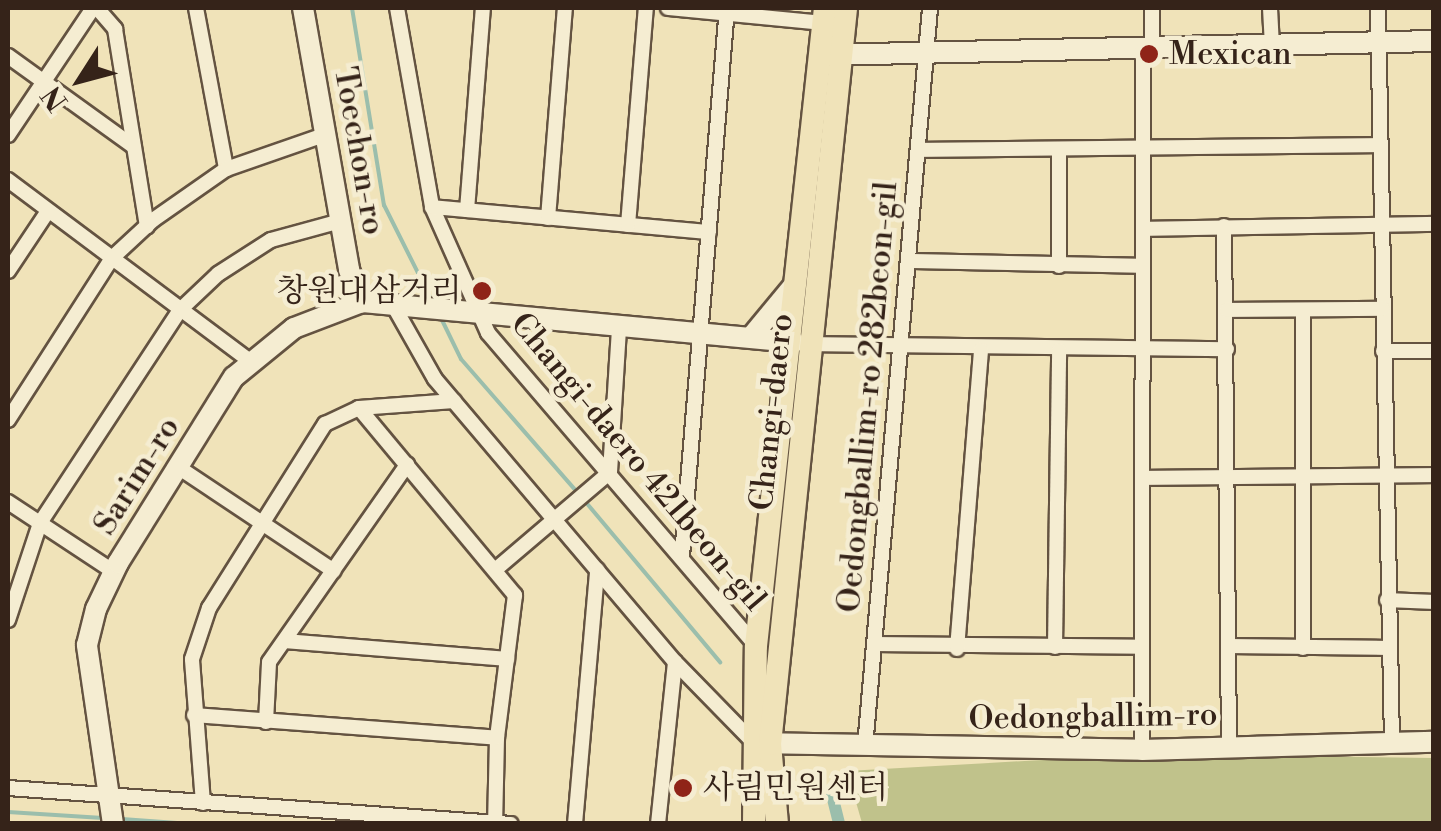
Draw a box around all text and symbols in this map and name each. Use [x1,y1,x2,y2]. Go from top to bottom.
north arrow [30,30,130,130]
place label: Mexican [1169,35,1291,73]
marker: Mexican [1138,43,1160,65]
street label: Toechon-ro [325,64,393,238]
text: N [35,79,76,117]
street label: Oedongballim-ro 282beon-gil [830,180,906,614]
place label: 창원대삼거리 [277,272,462,310]
marker: 창원대삼거리 [471,280,493,302]
street label: Changi-daero 421beon-gil [502,305,774,619]
street label: Changi-daero [743,312,801,512]
street label: Sarim-ro [86,410,188,542]
street label: Oedongballim-ro [968,696,1218,738]
place label: 사림민원센터 [703,769,888,807]
marker: 사림민원센터 [672,777,694,799]

